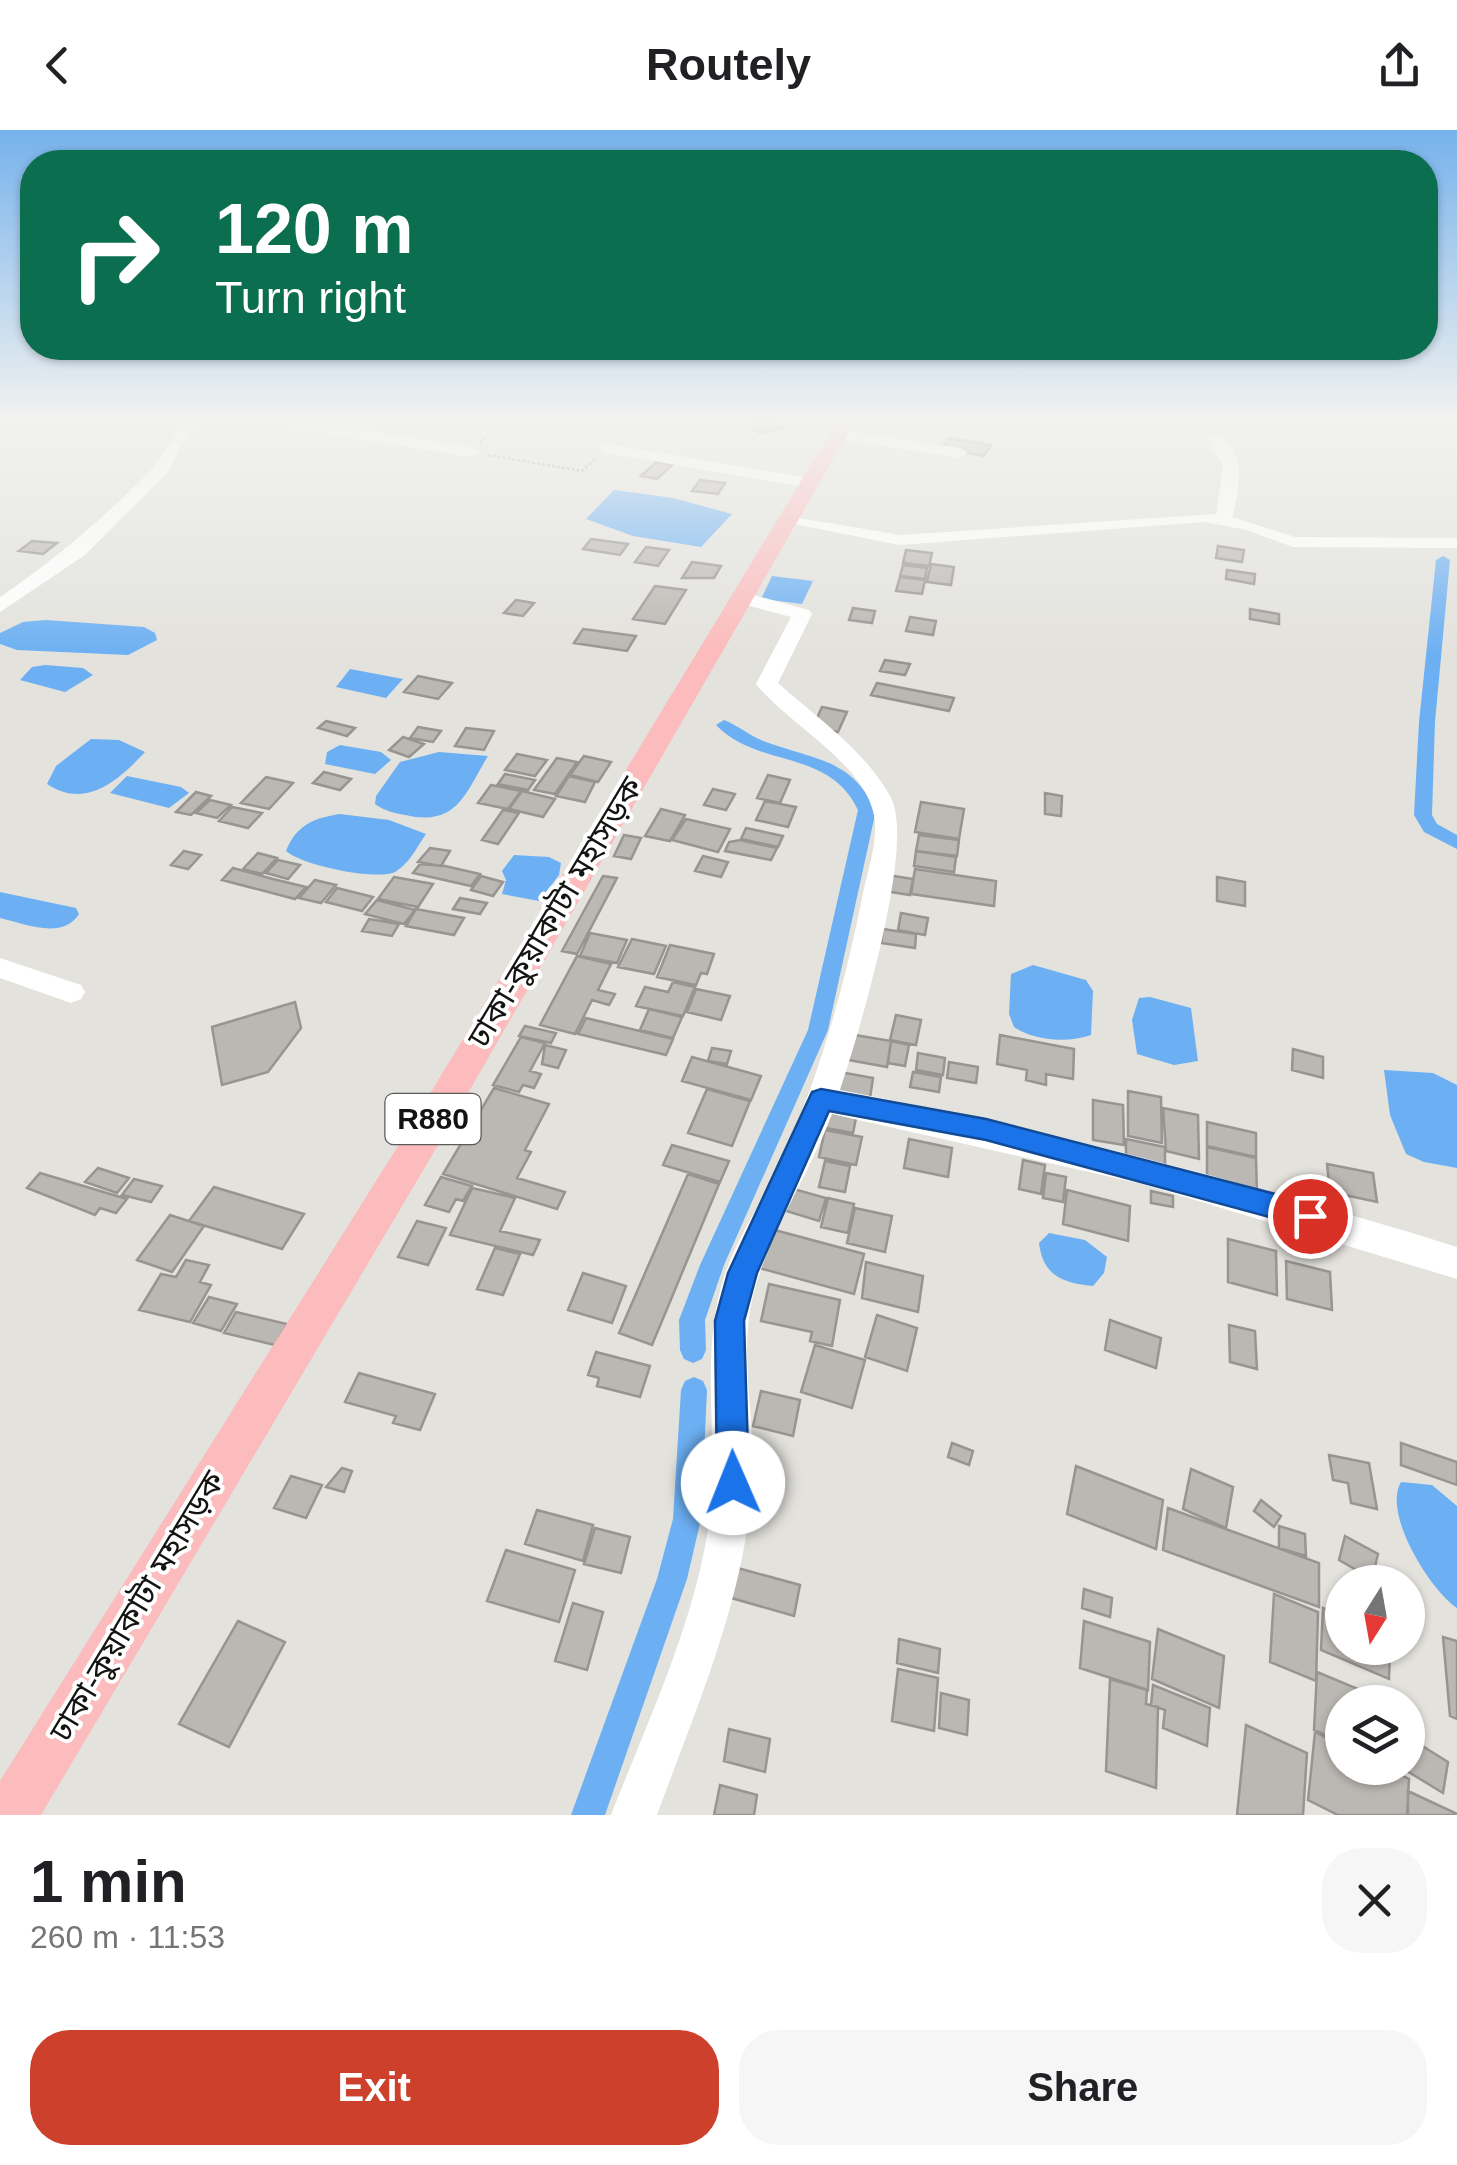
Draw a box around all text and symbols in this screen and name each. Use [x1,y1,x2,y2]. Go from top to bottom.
icon: back [30,38,85,93]
icon: share [1372,38,1427,93]
text: Routely [646,39,811,90]
icon: right [50,190,180,320]
text: 120 m [215,190,413,268]
text: Turn right [215,272,406,323]
street label: ঢাকা-কুয়াকাটা মহাসড়ক [460,770,651,1055]
road number: R880 [386,1094,480,1144]
pin [1268,1174,1353,1259]
icon: arrive [1283,1189,1338,1244]
position arrow [681,1431,785,1535]
street label: ঢাকা-কুয়াকাটা মহাসড়ক [42,1464,233,1749]
north arrow [1325,1565,1425,1665]
map controls [1325,1565,1425,1785]
button: layers [1325,1685,1425,1785]
text: 1 min [30,1848,187,1915]
button: close [1322,1848,1427,1953]
text: 260 m · 11:53 [30,1919,225,1955]
button: Exit [30,2030,719,2145]
button: Share [739,2030,1427,2145]

